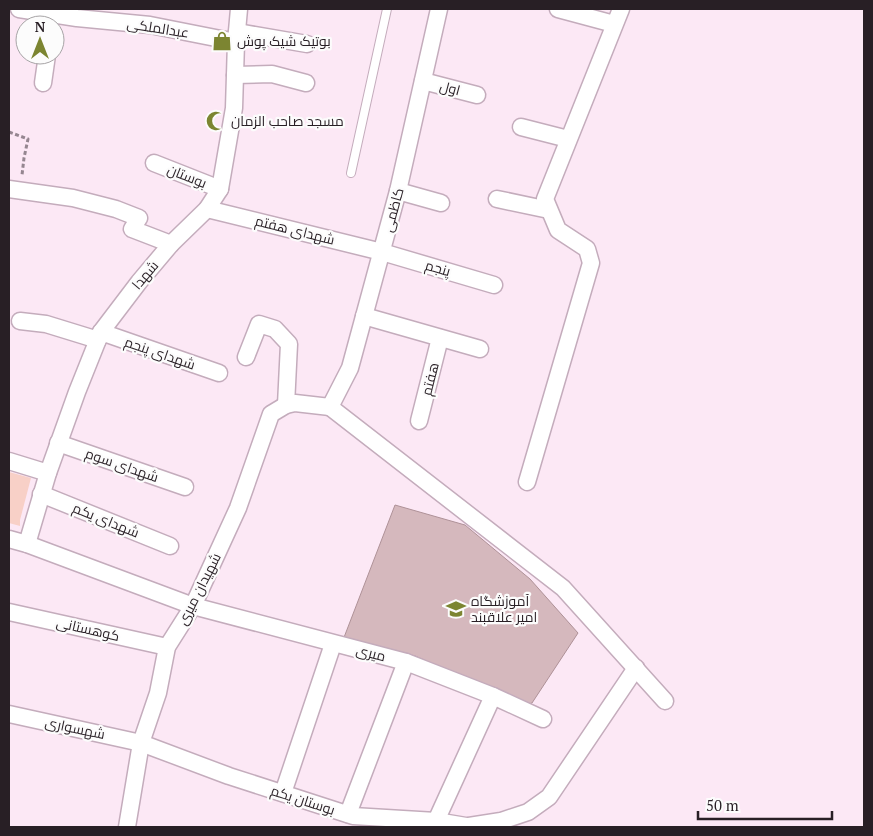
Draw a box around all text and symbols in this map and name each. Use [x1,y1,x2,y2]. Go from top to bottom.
street label: عبدالملکی [126,13,191,42]
north arrow [15,15,65,65]
text: N [35,17,46,36]
shop icon: بوتیک شیک پوش [211,30,233,52]
place label: بوتیک شیک پوش [237,31,331,51]
street label: اول [438,76,463,99]
mosque icon: مسجد صاحب الزمان [205,110,227,132]
place label: مسجد صاحب الزمان [231,111,344,130]
street label: بوستان [165,159,210,192]
street label: کاظمی [378,186,408,234]
street label: شهدای هفتم [253,210,337,250]
street label: پنجم [423,255,453,281]
street label: شهدا [127,256,162,293]
street label: شهدای پنجم [122,332,198,374]
street label: هفتم [416,360,444,398]
street label: شهدای سوم [83,443,161,487]
street label: شهدای یکم [70,498,142,542]
street label: شهیدان میری [172,549,225,628]
place label: آموزشگاه امیر علاقبند [471,591,537,626]
school or university icon: آموزشگاه امیر علاقبند [445,598,467,620]
street label: کوهستانی [55,612,122,645]
street label: میری [354,640,388,665]
street label: شهسواری [43,712,107,743]
street label: بوستان یکم [268,780,338,820]
scale bar [698,788,832,820]
text: 50 m [706,795,739,815]

